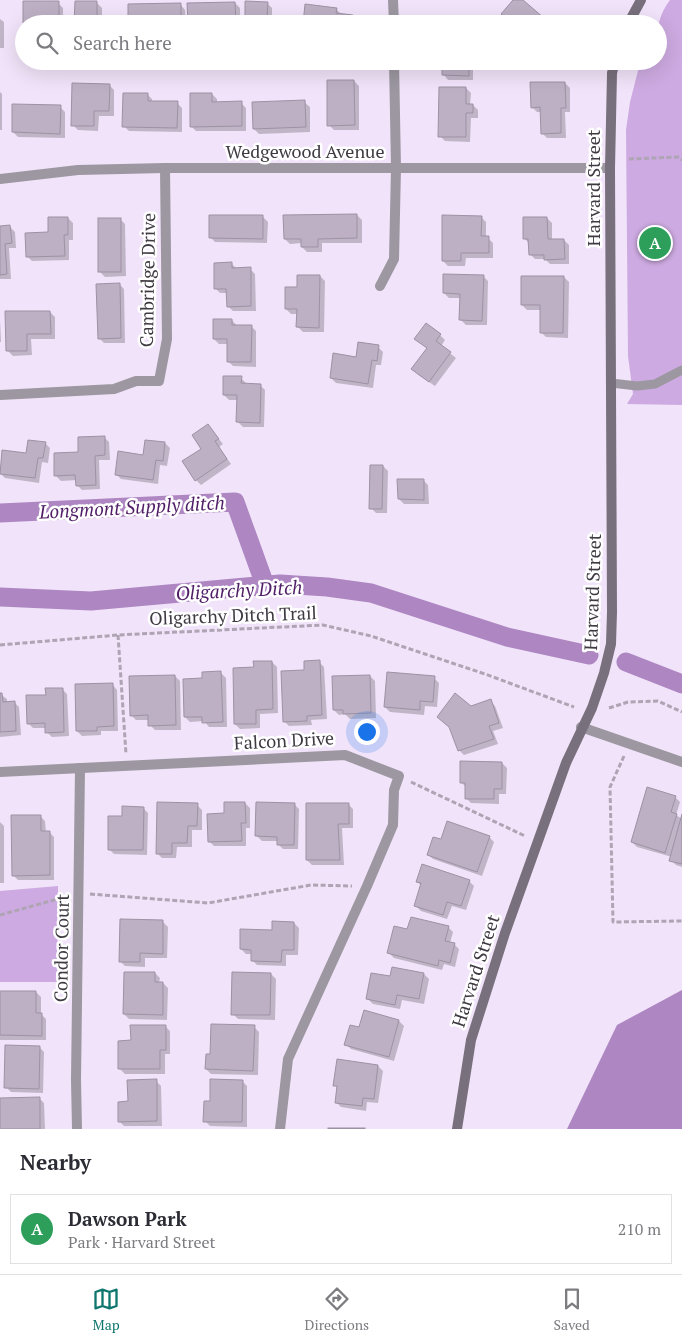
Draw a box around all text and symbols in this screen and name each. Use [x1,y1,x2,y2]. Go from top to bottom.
search box [15,15,667,70]
icon: search [33,29,61,57]
text: Search here [73,30,172,55]
street label: Harvard Street [581,129,605,246]
street label: Wedgewood Avenue [226,139,384,163]
street label: Cambridge Drive [134,213,160,347]
pin: A [639,224,671,262]
water label: Longmont Supply ditch [38,489,225,524]
street label: Harvard Street [578,533,606,651]
water label: Oligarchy Ditch [175,574,303,605]
street label: Oligarchy Ditch Trail [149,600,317,630]
your location [354,719,380,745]
street label: Falcon Drive [233,725,335,755]
street label: Condor Court [48,893,74,1002]
street label: Harvard Street [446,911,505,1030]
text: Nearby [20,1148,91,1176]
text: Dawson Park [68,1206,187,1231]
text: A [31,1218,43,1240]
text: 210 m [618,1218,661,1240]
text: Park · Harvard Street [68,1231,216,1253]
tab: Map [92,1285,120,1334]
tab: Directions [305,1285,369,1334]
tab: Saved [554,1285,590,1334]

